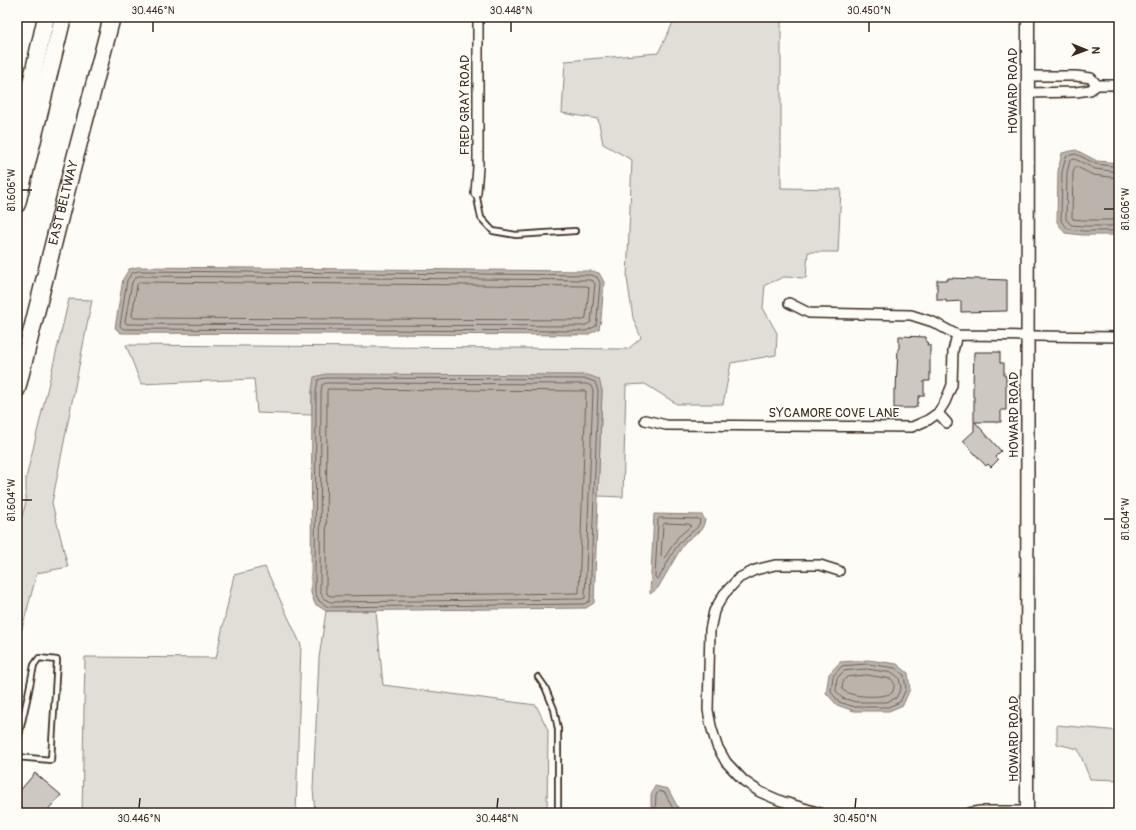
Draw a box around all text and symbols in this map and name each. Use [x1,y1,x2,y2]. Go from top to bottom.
text: 30.446°N [131,5,175,17]
text: 30.448°N [490,5,532,17]
text: 30.450°N [847,5,891,17]
north arrow [1066,30,1106,70]
text: N [1089,46,1102,55]
street label: HOWARD ROAD [1005,48,1021,134]
street label: FRED GRAY ROAD [457,55,473,155]
street label: EAST BELTWAY [45,158,82,247]
text: 81.606°W [6,168,18,211]
text: 81.606°W [1120,187,1132,230]
street label: HOWARD ROAD [1006,372,1022,458]
street label: SYCAMORE COVE LANE [769,405,900,421]
text: 81.604°W [6,478,18,521]
text: 81.604°W [1120,497,1132,540]
street label: HOWARD ROAD [1006,696,1022,782]
text: 30.446°N [117,813,161,825]
text: 30.448°N [476,813,518,825]
text: 30.450°N [833,813,877,825]

